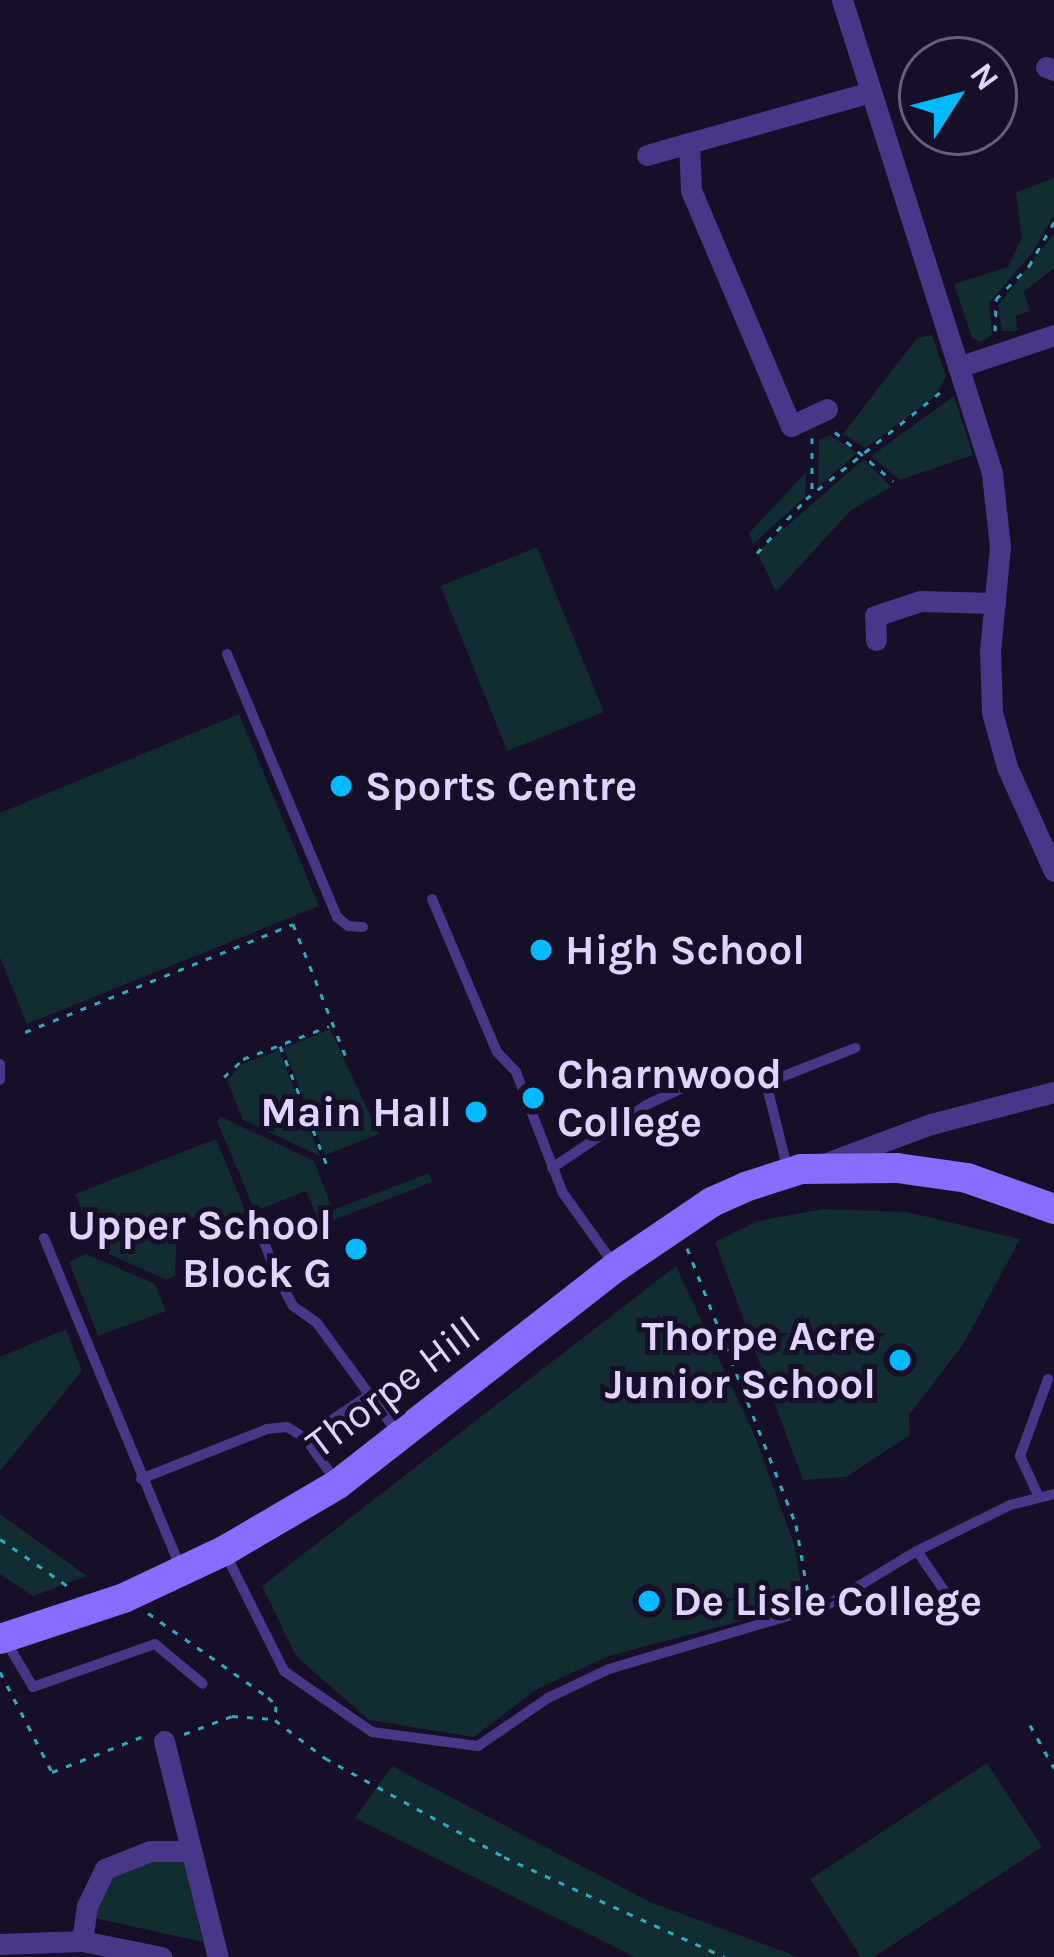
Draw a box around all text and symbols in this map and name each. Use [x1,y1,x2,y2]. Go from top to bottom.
north arrow [898,36,1018,156]
text: N [962,56,1007,97]
place label: Sports Centre [365,761,637,811]
marker: Sports Centre [328,773,354,799]
place label: High School [565,925,805,975]
marker: High School [528,937,554,963]
place label: Charnwood College [557,1049,782,1148]
marker: Charnwood College [520,1085,546,1111]
place label: Main Hall [260,1087,452,1137]
marker: Main Hall [463,1099,489,1125]
place label: Upper School Block G [67,1200,332,1298]
marker: Upper School Block G [343,1236,369,1262]
street label: Thorpe Hill [296,1305,490,1469]
place label: Thorpe Acre Junior School [605,1311,876,1410]
marker: Thorpe Acre Junior School [887,1347,913,1373]
place label: De Lisle College [673,1576,982,1626]
marker: De Lisle College [636,1588,662,1614]

